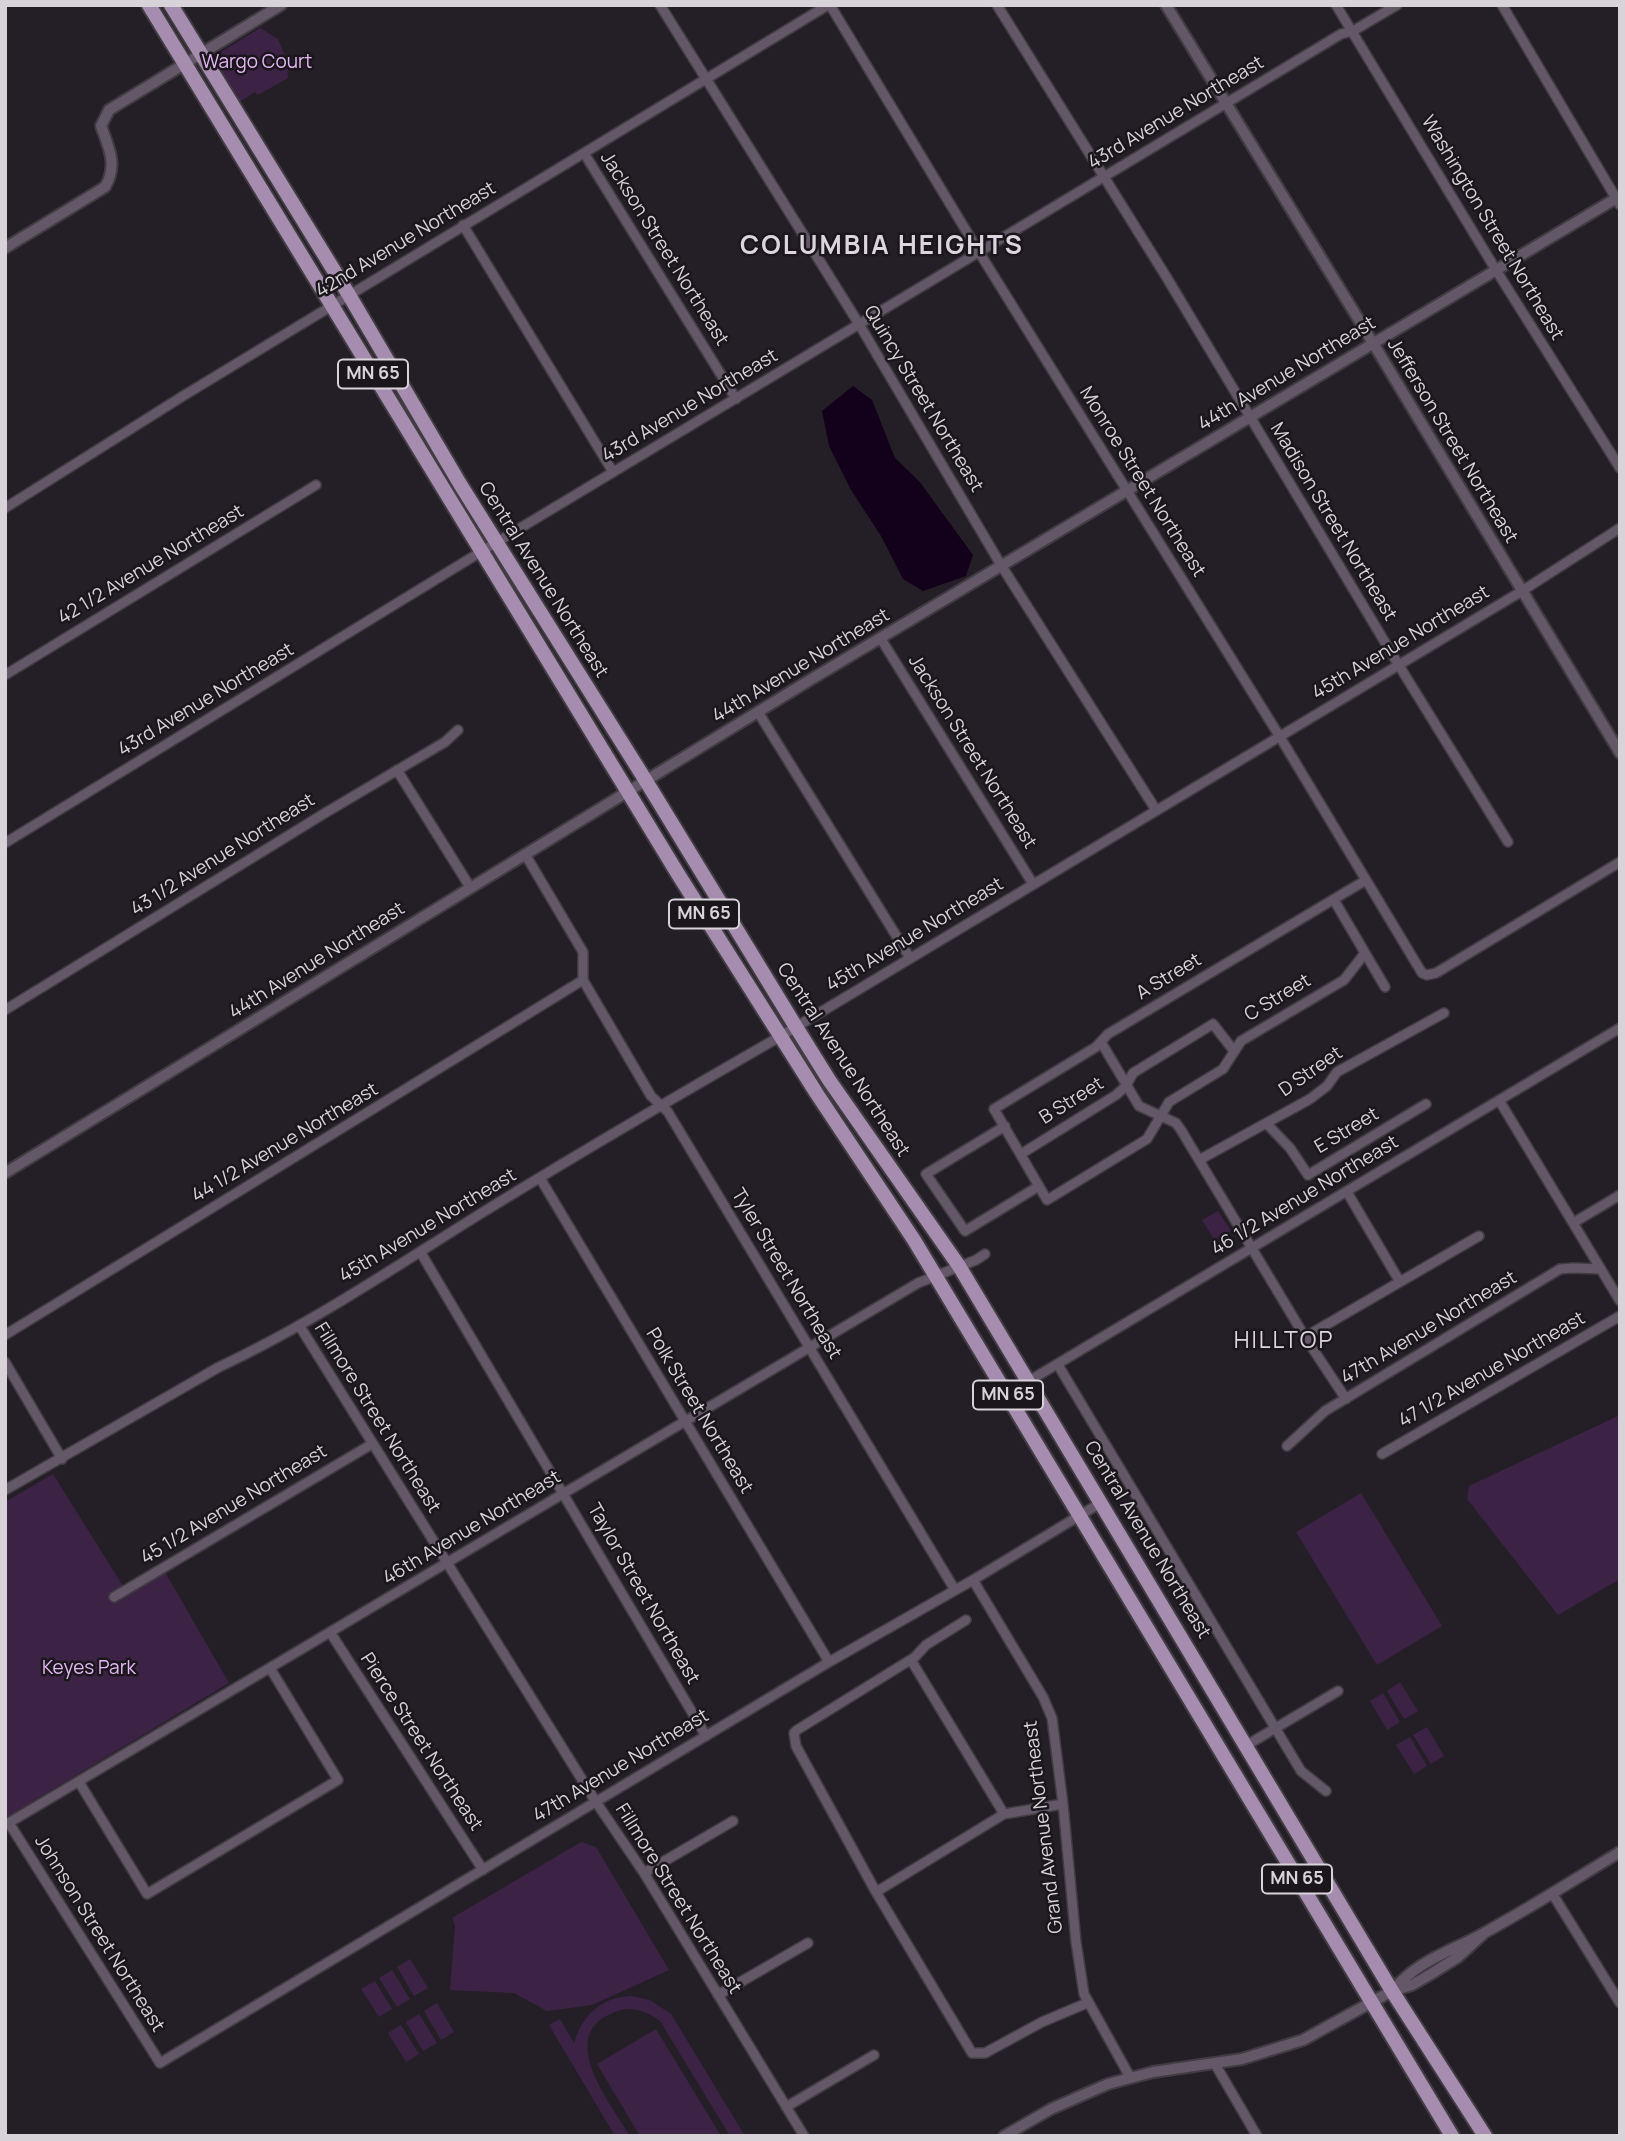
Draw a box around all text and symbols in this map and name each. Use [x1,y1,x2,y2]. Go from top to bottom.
street label: 43rd Avenue Northeast [1084,51,1268,175]
park label: Wargo Court [202,52,312,74]
street label: Washington Street Northeast [1416,112,1568,344]
street label: Jackson Street Northeast [595,148,733,350]
street label: 42nd Avenue Northeast [312,177,500,303]
district label: COLUMBIA HEIGHTS [742,231,1022,263]
street label: Quincy Street Northeast [858,302,988,496]
street label: 44th Avenue Northeast [1194,312,1380,436]
street label: Jefferson Street Northeast [1382,335,1522,547]
street label: 43rd Avenue Northeast [598,344,782,468]
road number: MN 65 [338,360,408,388]
street label: Monroe Street Northeast [1074,383,1210,581]
street label: Madison Street Northeast [1265,419,1401,625]
street label: Central Avenue Northeast [473,478,613,682]
street label: 42 1/2 Avenue Northeast [54,500,248,630]
street label: 45th Avenue Northeast [1308,581,1494,705]
street label: 44th Avenue Northeast [708,604,894,728]
street label: 43rd Avenue Northeast [114,638,298,762]
street label: Jackson Street Northeast [903,651,1041,853]
street label: 43 1/2 Avenue Northeast [127,789,319,921]
street label: 45th Avenue Northeast [822,873,1008,997]
street label: 44th Avenue Northeast [225,897,409,1025]
road number: MN 65 [669,900,739,929]
street label: A Street [1132,949,1206,1005]
street label: Central Avenue Northeast [772,959,914,1161]
street label: C Street [1241,969,1315,1027]
street label: D Street [1275,1042,1347,1102]
street label: B Street [1036,1072,1108,1130]
street label: 44 1/2 Avenue Northeast [188,1078,382,1208]
street label: E Street [1311,1103,1383,1159]
street label: 46 1/2 Avenue Northeast [1207,1131,1403,1261]
street label: 45th Avenue Northeast [335,1164,521,1288]
street label: Tyler Street Northeast [726,1185,846,1363]
street label: 47th Avenue Northeast [1337,1266,1521,1390]
street label: 47 1/2 Avenue Northeast [1395,1307,1589,1433]
street label: Fillmore Street Northeast [309,1319,445,1517]
street label: Polk Street Northeast [641,1324,757,1498]
district label: HILLTOP [1235,1328,1333,1356]
road number: MN 65 [973,1380,1043,1410]
street label: Central Avenue Northeast [1079,1437,1215,1643]
street label: 45 1/2 Avenue Northeast [137,1440,331,1570]
street label: 46th Avenue Northeast [379,1466,565,1590]
street label: Taylor Street Northeast [582,1500,704,1688]
street label: Pierce Street Northeast [355,1649,487,1835]
park label: Keyes Park [42,1658,136,1680]
street label: 47th Avenue Northeast [529,1704,713,1828]
street label: Grand Avenue Northeast [1020,1719,1068,1935]
street label: Fillmore Street Northeast [610,1800,746,1998]
street label: Johnson Street Northeast [29,1831,169,2037]
road number: MN 65 [1262,1865,1332,1894]

